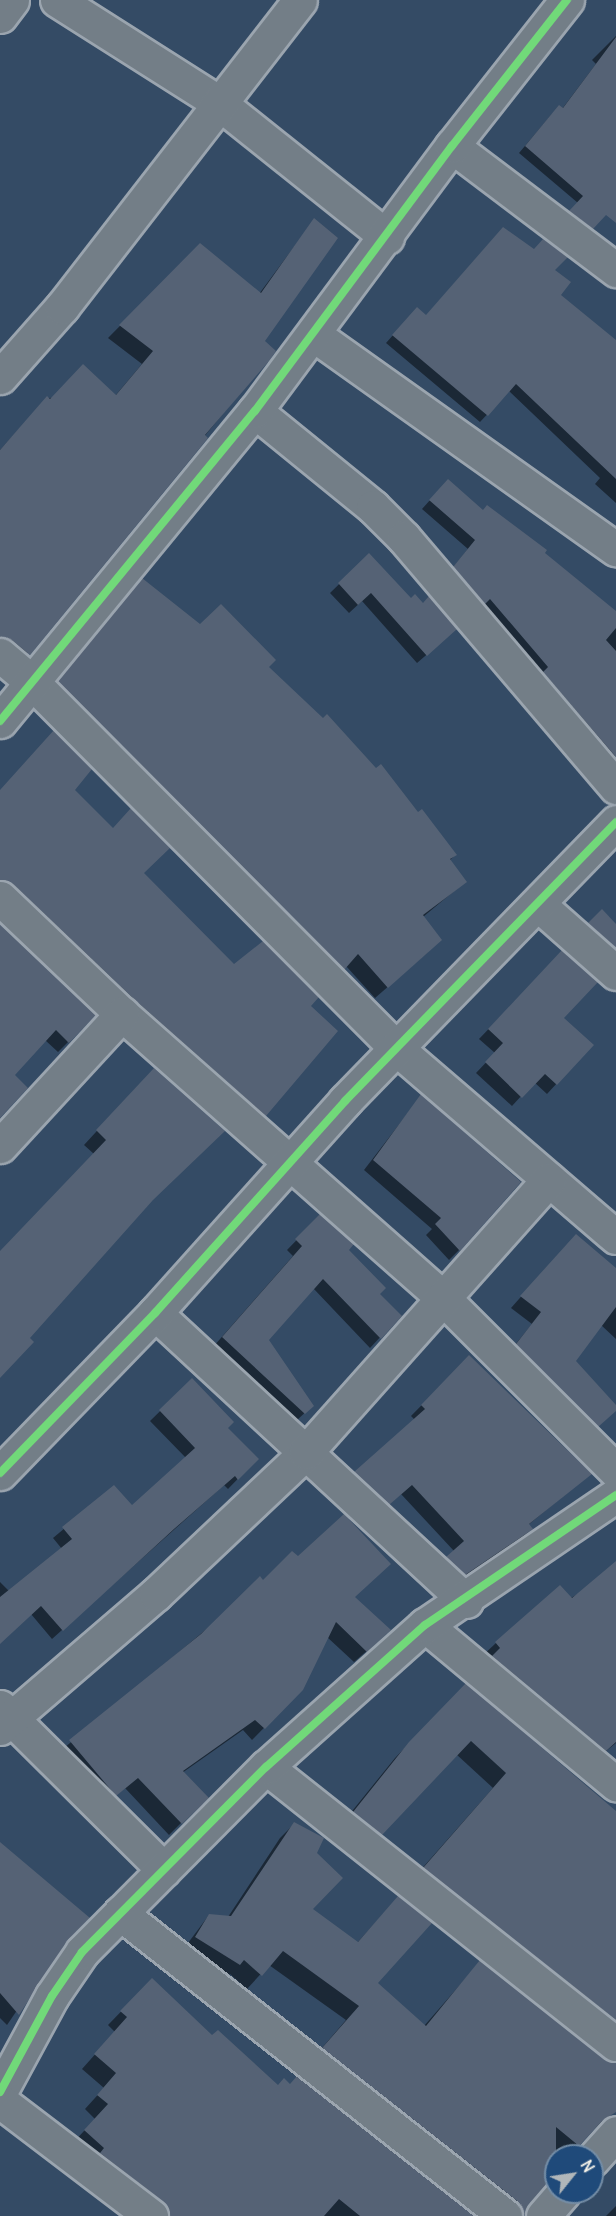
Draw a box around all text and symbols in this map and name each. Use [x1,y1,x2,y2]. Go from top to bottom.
north arrow [544,2144,604,2204]
text: N [576,2156,599,2176]

